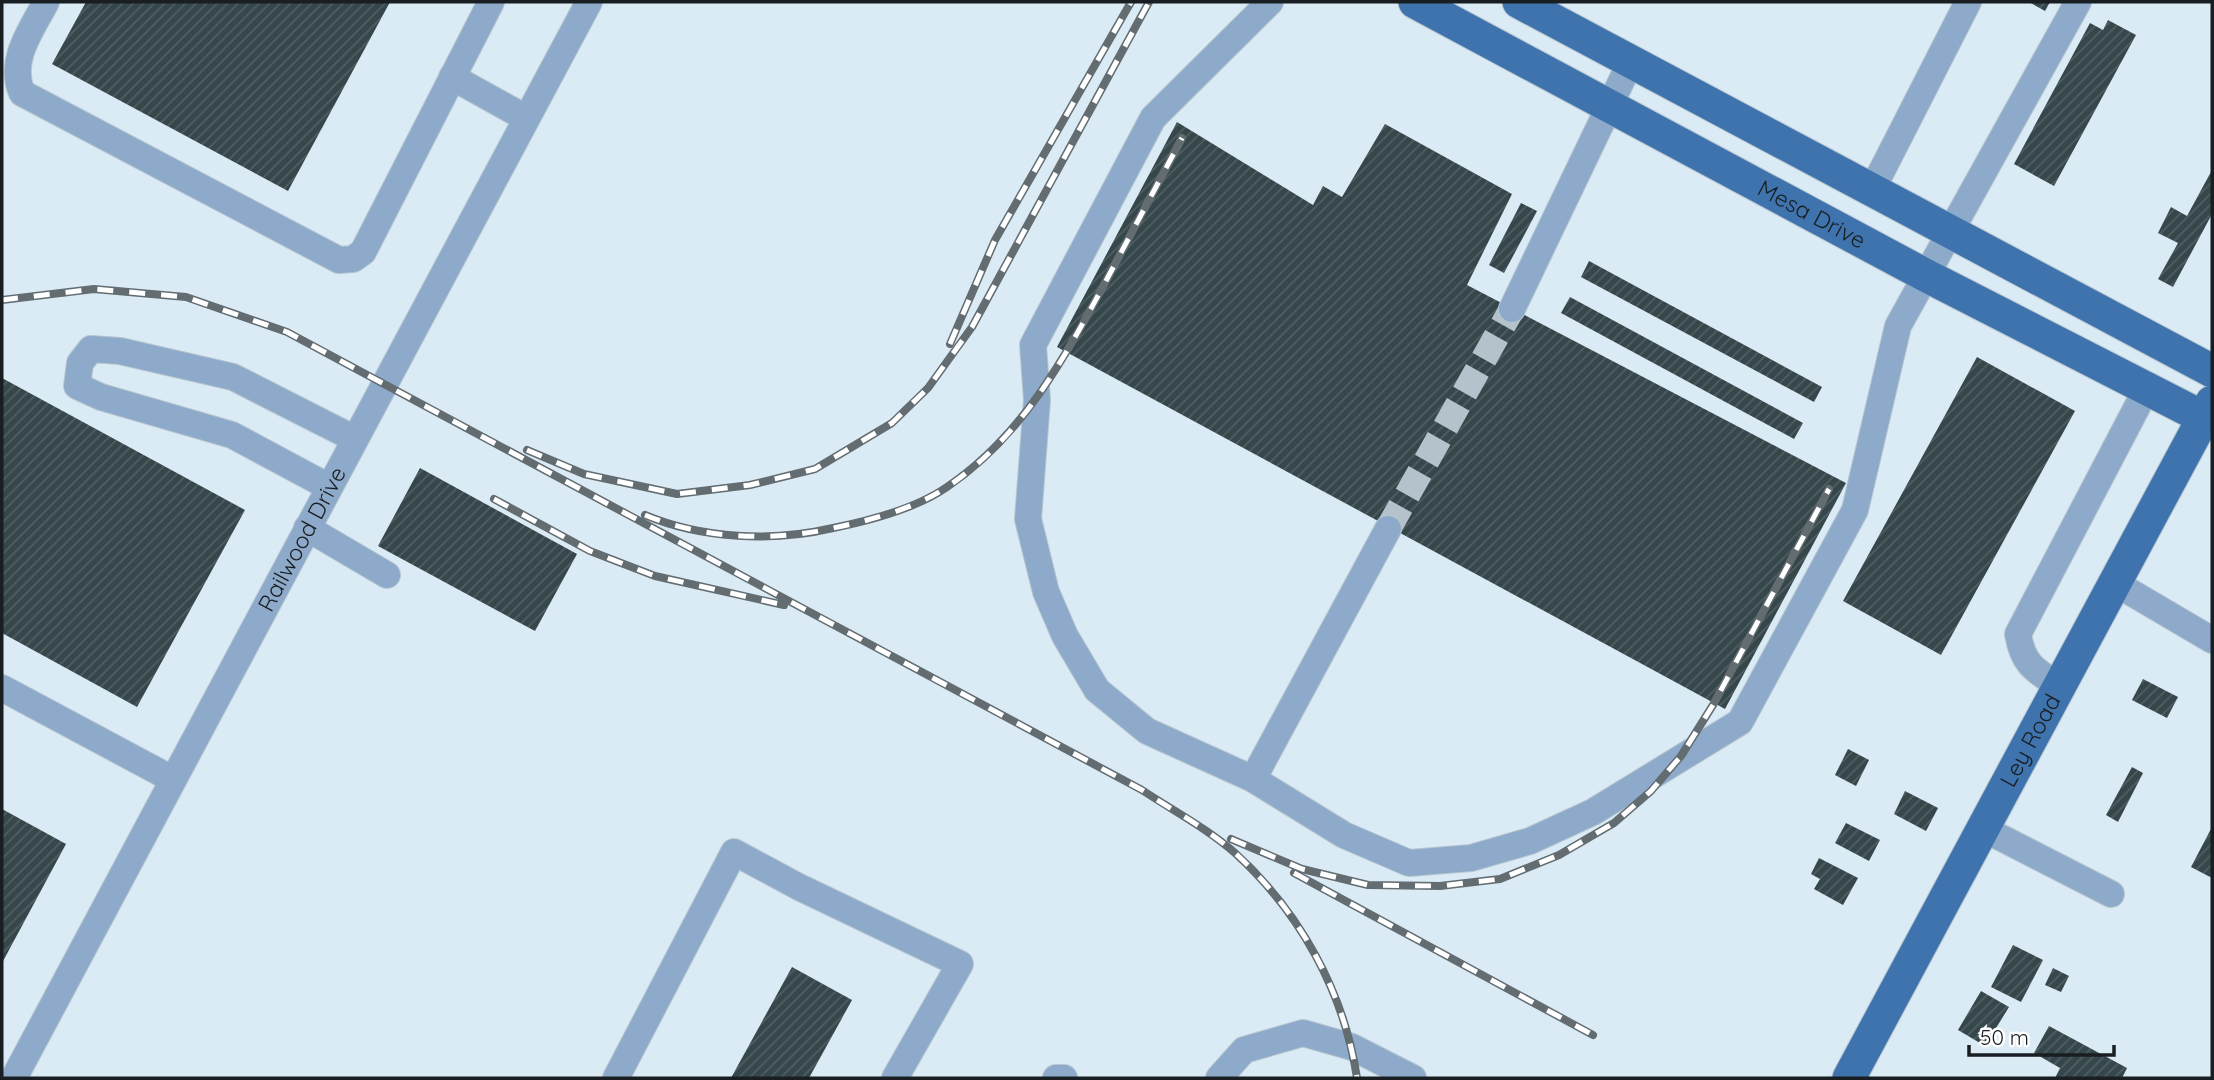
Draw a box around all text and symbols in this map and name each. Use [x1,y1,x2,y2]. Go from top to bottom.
street label: Mesa Drive [1753,173,1871,255]
street label: Railwood Drive [251,461,352,616]
street label: Ley Road [1993,689,2067,792]
scale bar [1969,1014,2114,1058]
text: 50 m [1980,1024,2029,1050]

